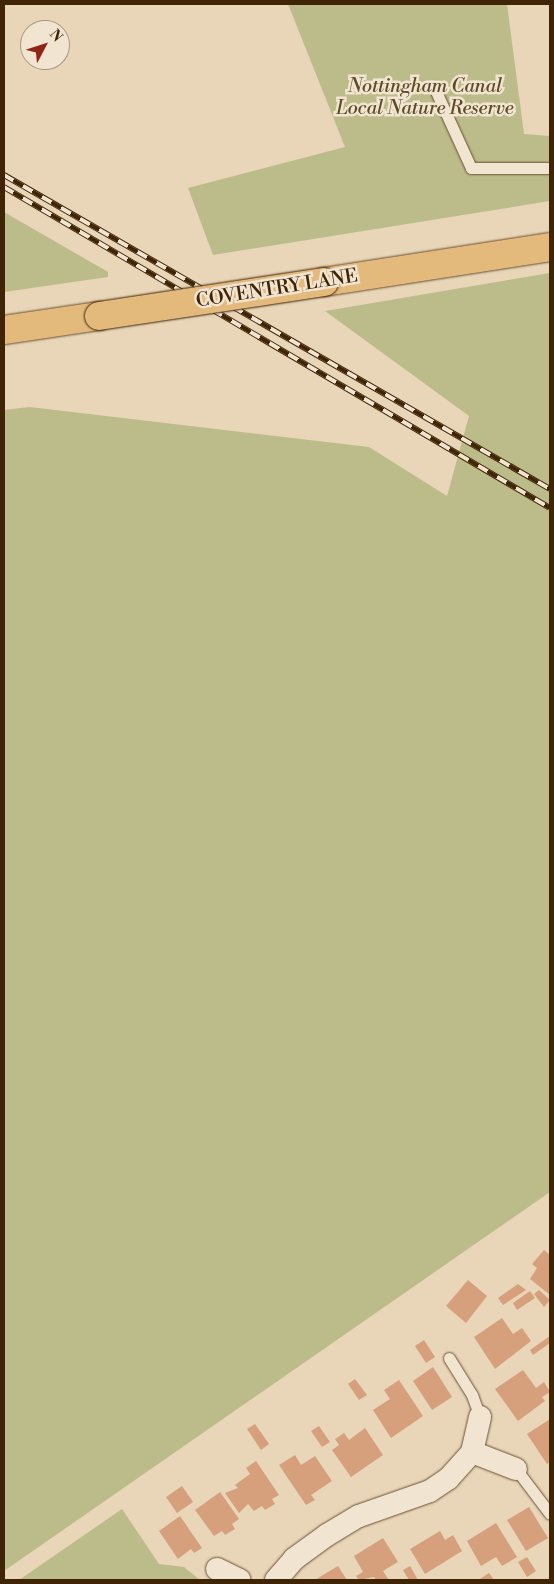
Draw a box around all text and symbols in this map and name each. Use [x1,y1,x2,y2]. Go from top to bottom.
north arrow [20,20,70,70]
text: N [45,26,66,46]
park label: Nottingham Canal Local Nature Reserve [336,76,514,120]
street label: COVENTRY LANE [194,265,360,313]

